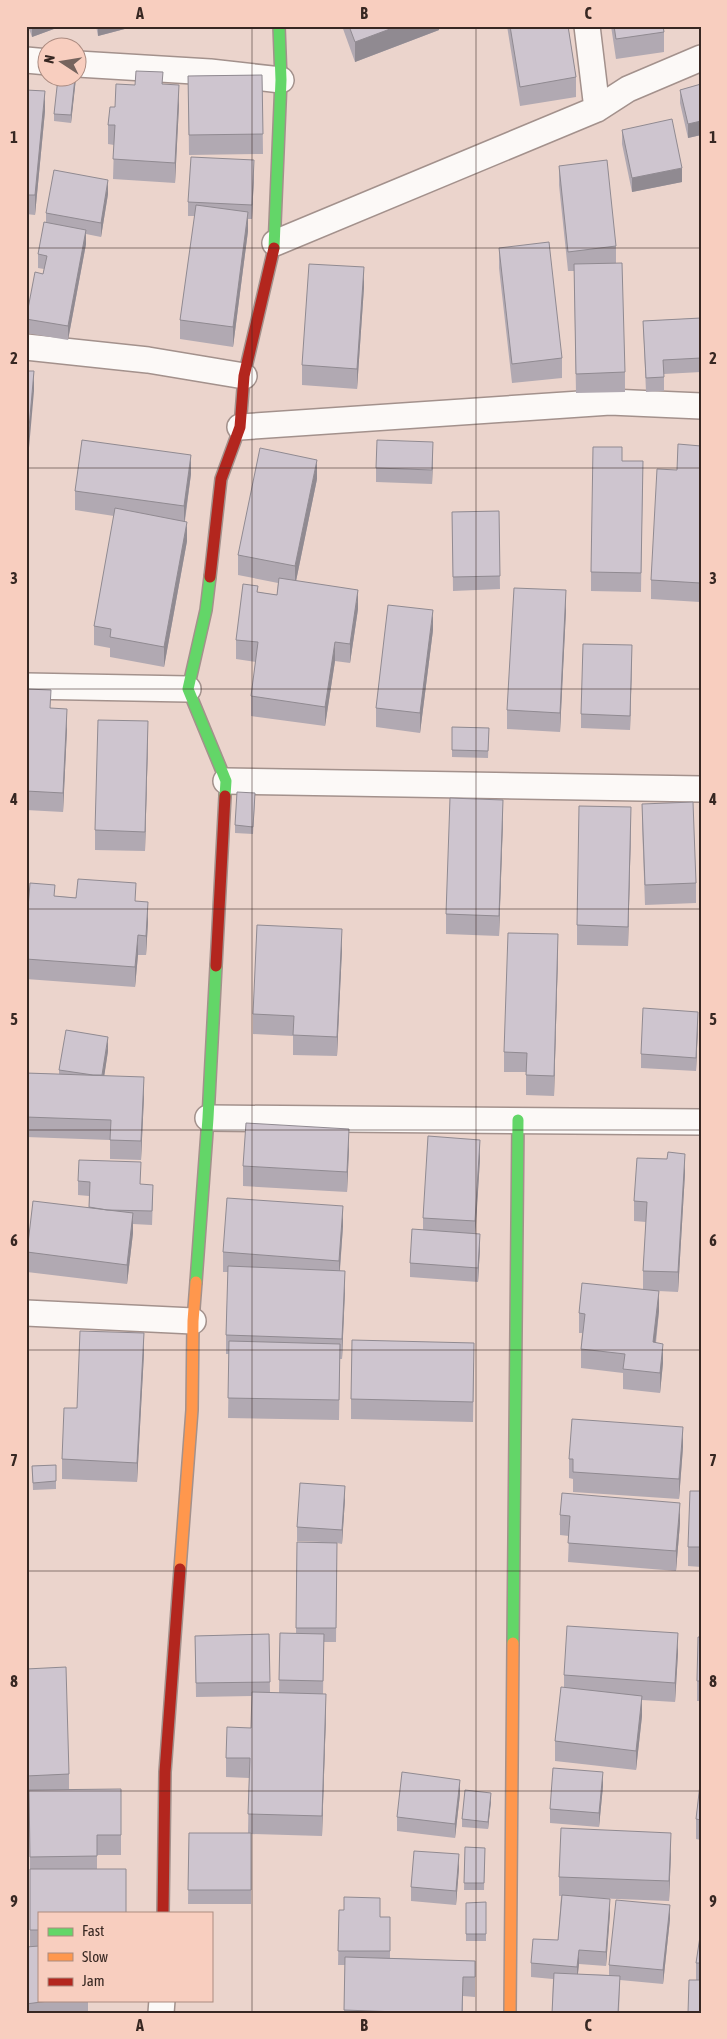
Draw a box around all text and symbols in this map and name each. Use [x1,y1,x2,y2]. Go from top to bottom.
text: A [135,4,144,22]
text: B [360,4,368,22]
text: C [584,4,592,22]
north arrow [38,38,88,88]
text: N [41,54,58,65]
text: 1 [10,128,18,146]
text: 1 [709,128,717,146]
text: 2 [10,349,18,367]
text: 2 [709,349,717,367]
text: 3 [10,569,18,587]
text: 3 [709,569,717,587]
text: 4 [9,790,18,808]
text: 4 [708,790,717,808]
text: 5 [10,1010,18,1028]
text: 5 [709,1010,717,1028]
text: 6 [10,1231,18,1249]
text: 6 [709,1231,717,1249]
text: 7 [10,1451,18,1469]
text: 7 [709,1451,717,1469]
text: 8 [10,1672,18,1690]
text: 8 [709,1672,717,1690]
text: 9 [10,1892,18,1910]
text: 9 [709,1892,717,1910]
legend [38,1912,212,2002]
text: Fast [82,1922,104,1939]
text: Slow [82,1948,108,1965]
text: Jam [82,1972,105,1989]
text: A [135,2016,144,2034]
text: B [360,2016,368,2034]
text: C [584,2016,592,2034]

